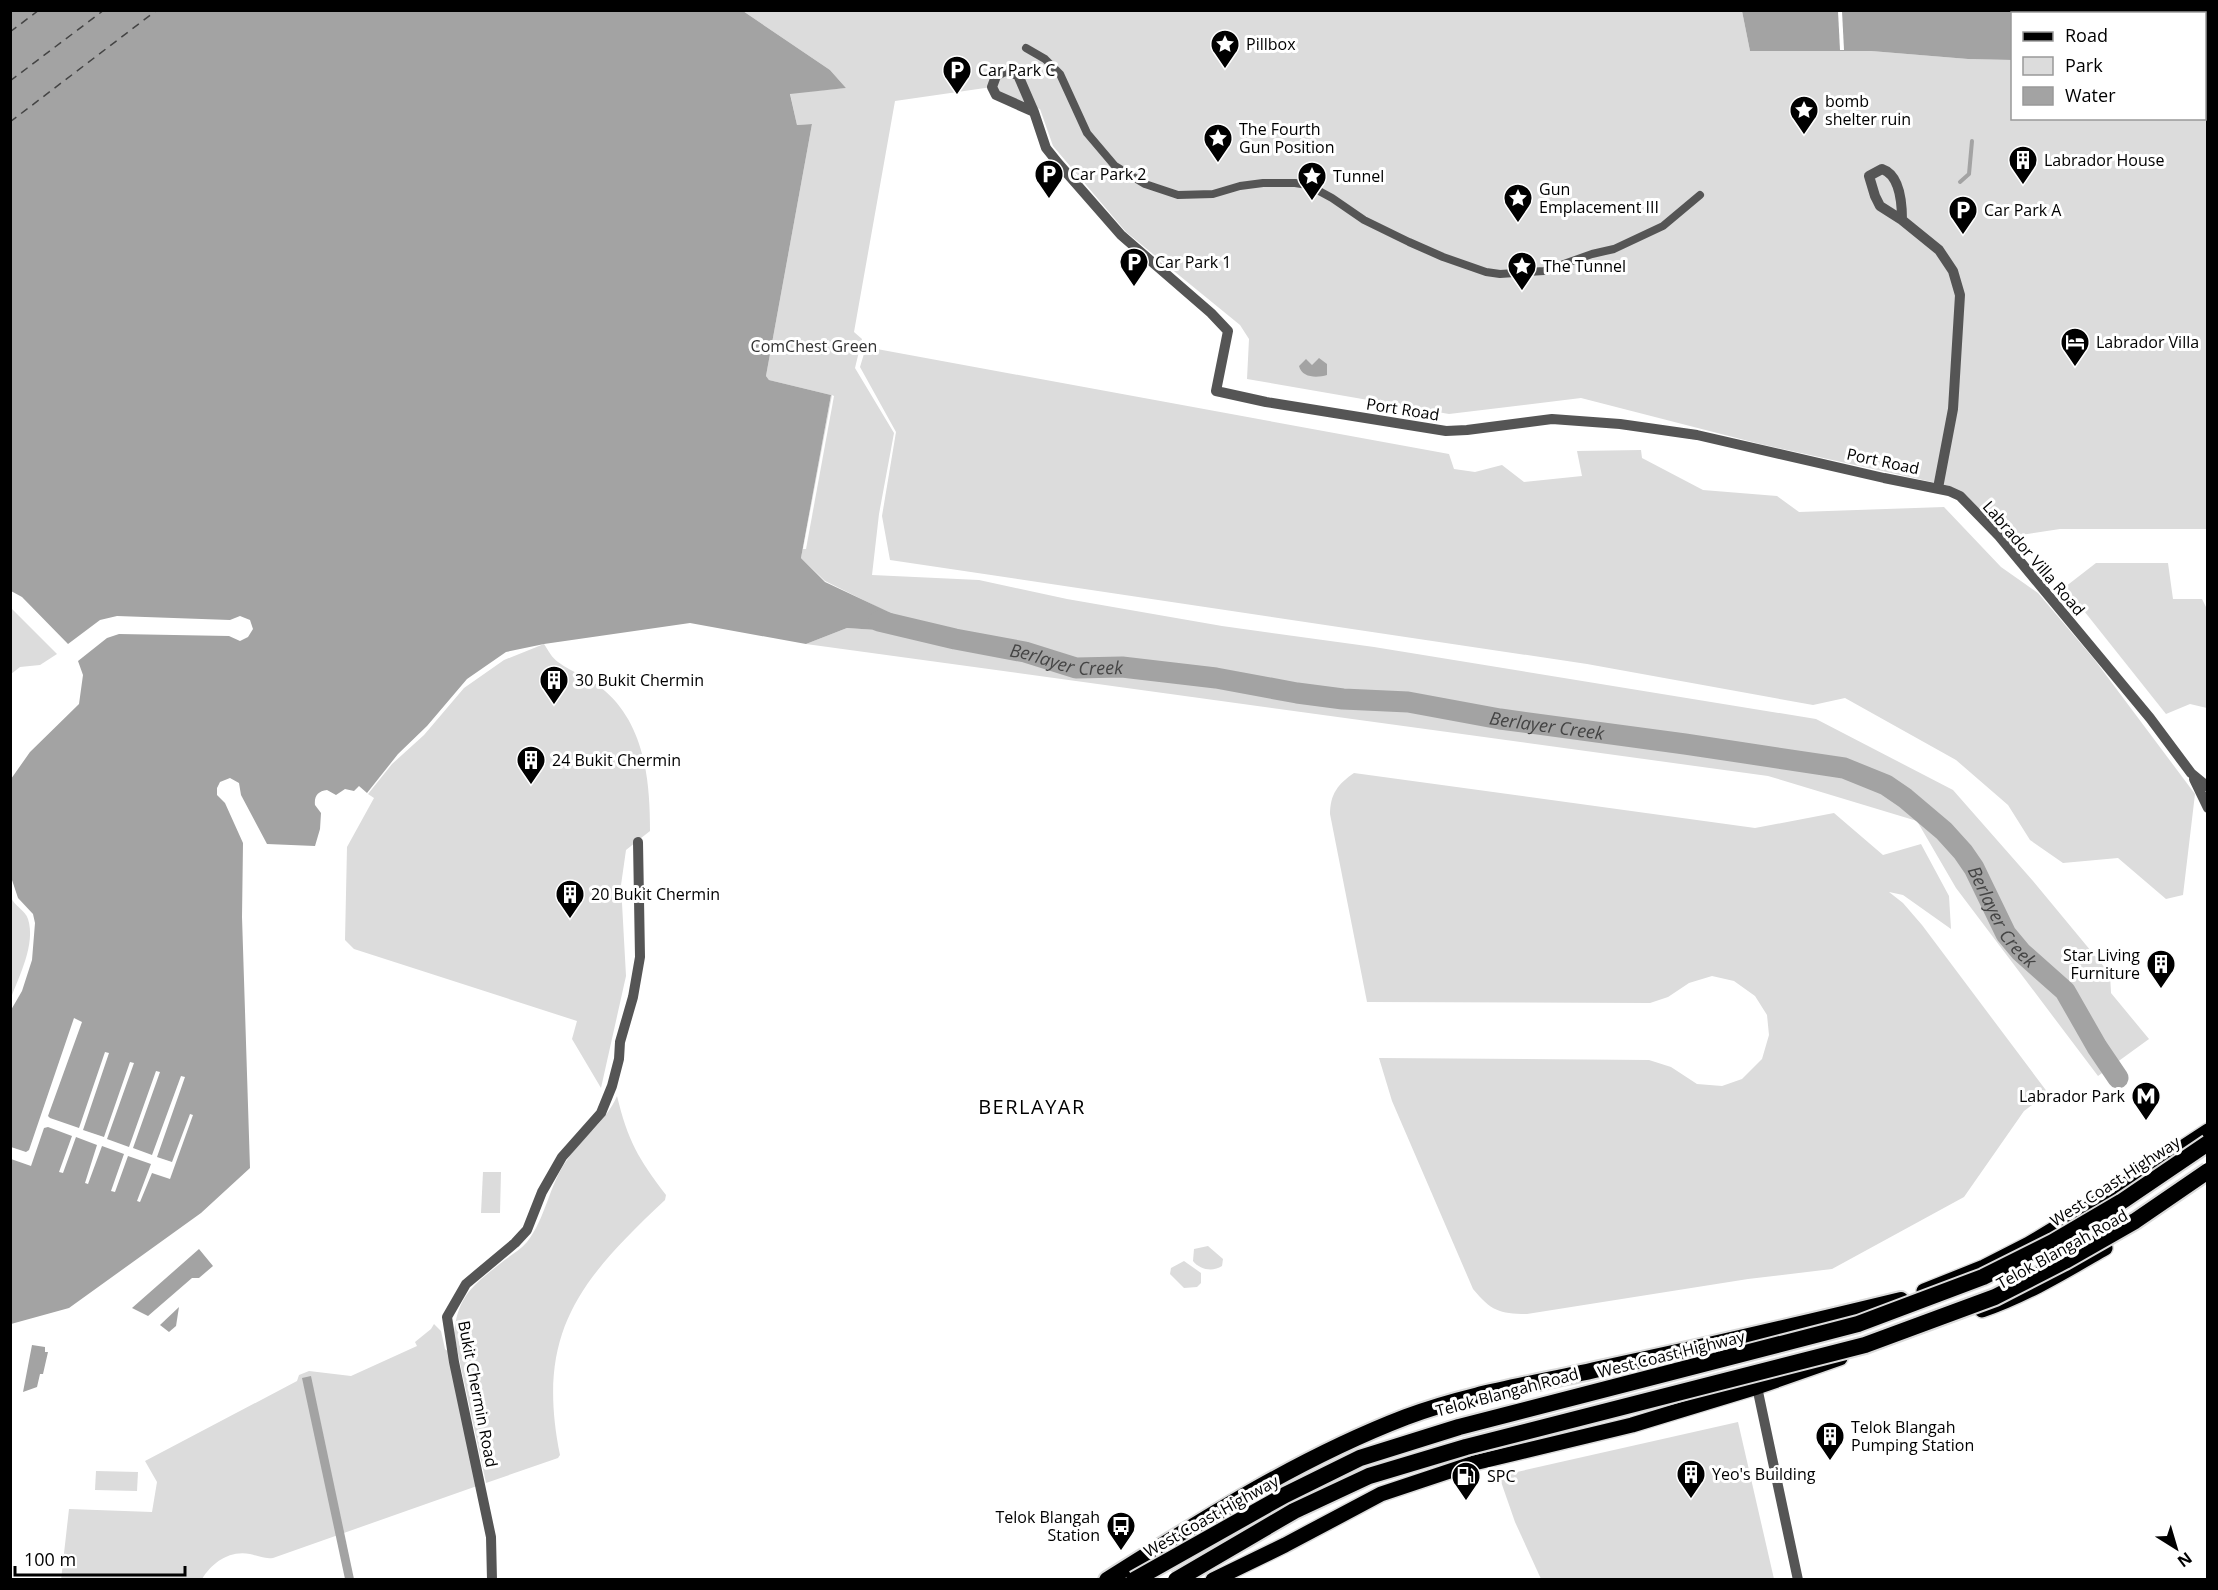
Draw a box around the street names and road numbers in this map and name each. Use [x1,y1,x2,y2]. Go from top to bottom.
street label: Port Road [1365,392,1441,426]
street label: Port Road [1845,443,1921,479]
street label: Labrador Villa Road [1978,496,2090,620]
street label: West Coast Highway [2046,1130,2185,1231]
street label: Telok Blangah Road [1992,1204,2132,1294]
street label: Bukit Chermin Road [453,1319,503,1469]
street label: West Coast Highway [1595,1325,1748,1383]
street label: Telok Blangah Road [1433,1362,1581,1422]
street label: West Coast Highway [1140,1469,1283,1562]

